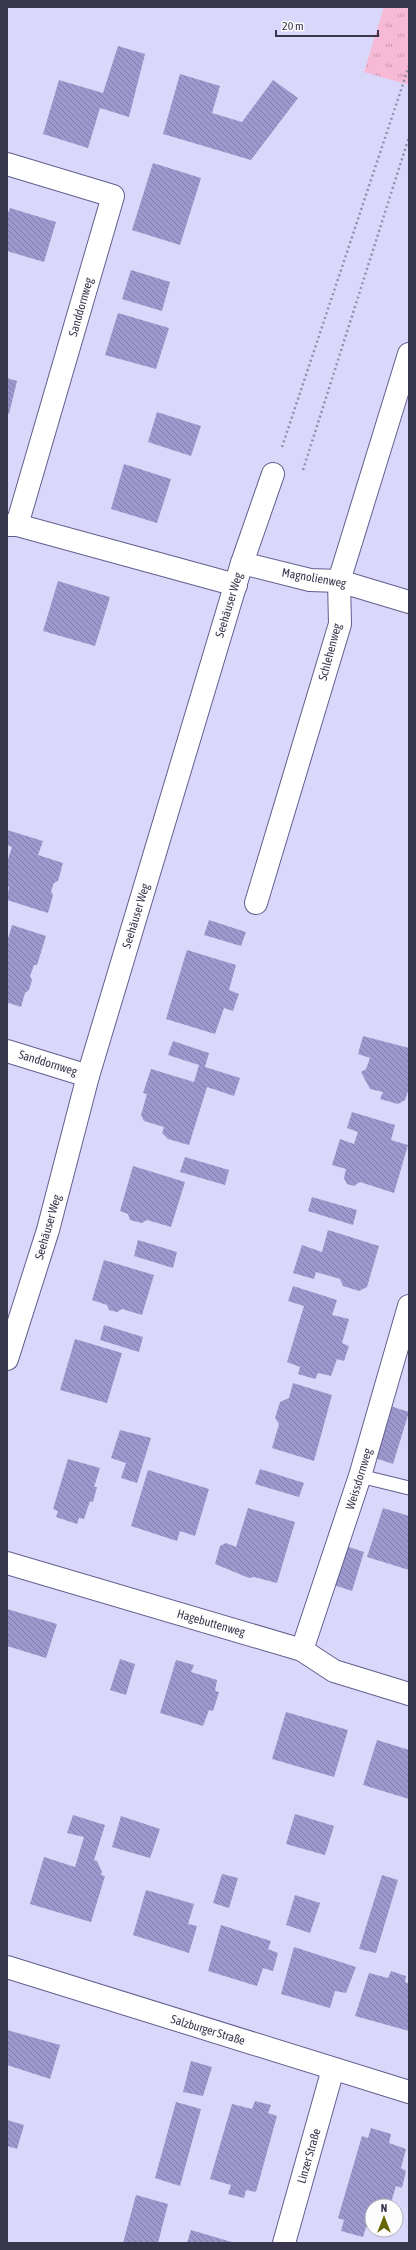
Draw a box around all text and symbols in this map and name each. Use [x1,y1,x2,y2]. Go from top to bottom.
scale bar [276,12,378,38]
text: 20 m [282,19,304,33]
street label: Sanddornweg [66,275,96,338]
street label: Magnolienweg [281,565,348,591]
street label: Seehäuser Weg [213,570,246,639]
street label: Schlehenweg [316,621,345,682]
street label: Seehäuser Weg [120,881,153,950]
street label: Sanddornweg [17,1047,80,1079]
street label: Seehäuser Weg [32,1192,64,1261]
street label: Weissdornweg [343,1446,375,1511]
street label: Hagebuttenweg [175,1607,247,1640]
street label: Salzburger Straße [169,2012,247,2048]
street label: Linzer Straße [294,2127,324,2185]
north arrow [364,2198,404,2238]
text: N [381,2202,387,2214]

